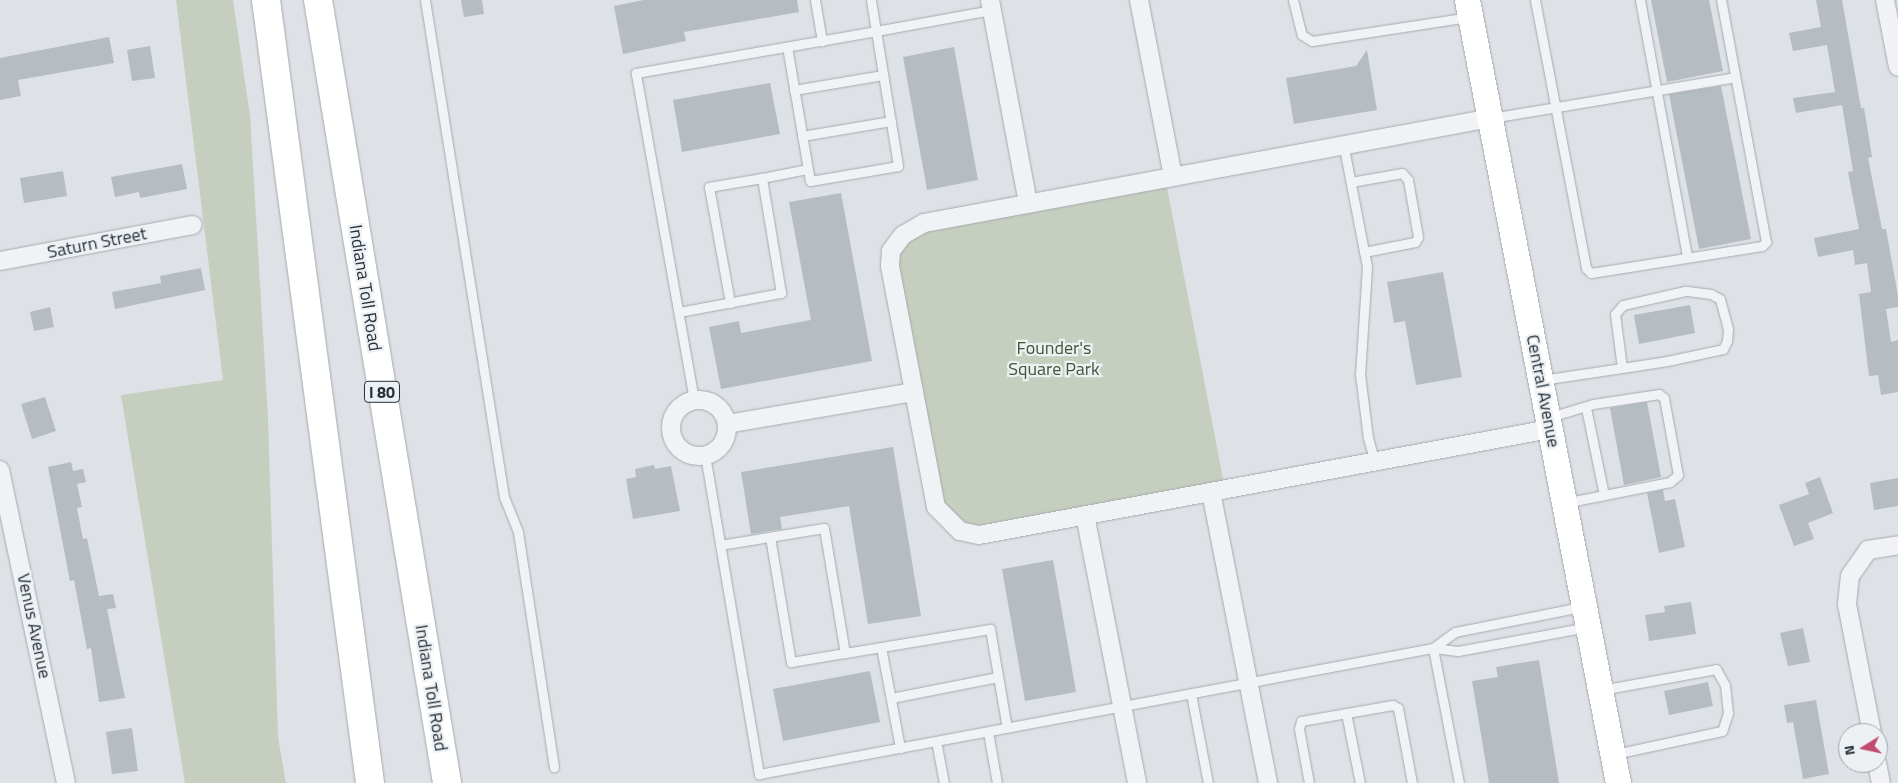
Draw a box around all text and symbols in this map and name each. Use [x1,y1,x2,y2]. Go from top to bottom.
street label: Saturn Street [45,223,149,263]
street label: Indiana Toll Road [344,223,386,353]
street label: Central Avenue [1521,333,1565,449]
park label: Founder's Square Park [1008,338,1100,380]
road number: I 80 [363,378,401,406]
street label: Venus Avenue [12,571,56,681]
street label: Indiana Toll Road [410,623,452,753]
north arrow [1838,723,1888,773]
text: N [1838,744,1860,757]

